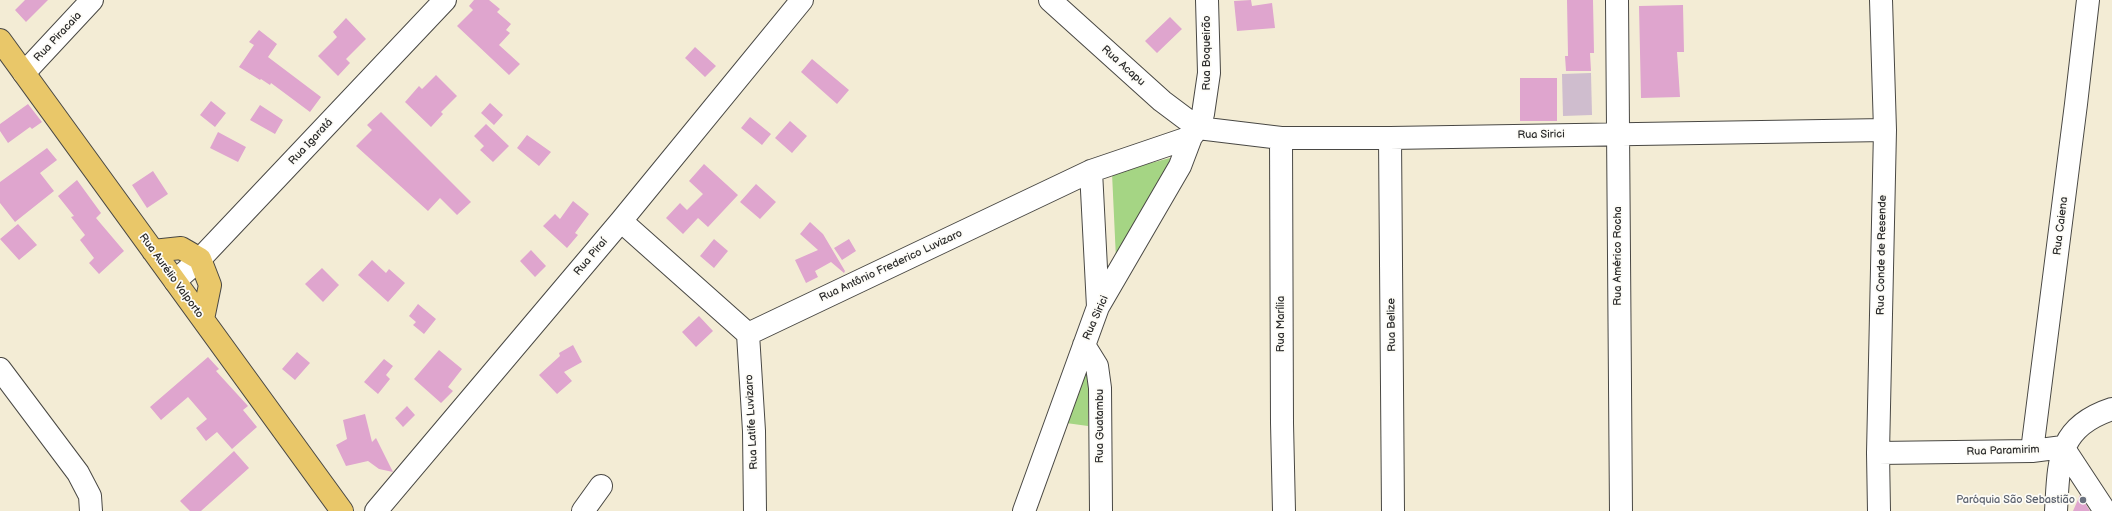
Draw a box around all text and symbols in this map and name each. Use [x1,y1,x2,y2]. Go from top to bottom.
street label: Rua Piracaia [32,9,84,65]
street label: Rua Boqueirão [1200,16,1214,90]
street label: Rua Acapu [1098,43,1148,89]
street label: Rua Igaratá [286,116,336,168]
street label: Rua Sirici [1517,128,1565,142]
street label: Rua Conde de Resende [1874,195,1890,315]
street label: Rua Caiena [2051,196,2071,256]
street label: Rua Américo Rocha [1611,206,1625,306]
street label: Rua Antônio Frederico Luvizaro [817,227,965,305]
street label: Rua Aurélio Valporto [136,231,206,321]
street label: Rua Piraí [571,235,611,279]
street label: Rua Sirici [1080,294,1112,342]
street label: Rua Marília [1274,296,1288,352]
street label: Rua Belize [1385,298,1399,352]
street label: Rua Latife Luvizaro [743,374,761,470]
street label: Rua Guatambu [1093,389,1107,463]
street label: Rua Paramirim [1966,443,2040,459]
place label: Paróquia São Sebastião [1956,493,2075,507]
marker: Paróquia São Sebastião [2078,495,2088,505]

